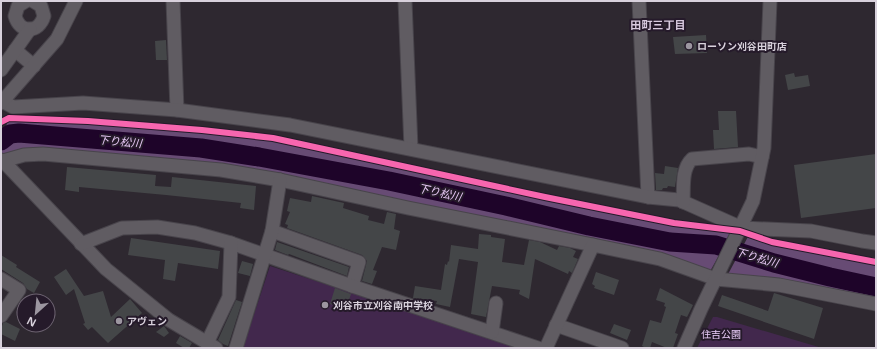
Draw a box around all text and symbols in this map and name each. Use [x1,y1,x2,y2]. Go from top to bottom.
district label: 田町三丁目 [631,17,686,32]
place label: ローソン刈谷田町店 [697,39,787,53]
marker: ローソン刈谷田町店 [684,41,694,51]
water label: 下り松川 [97,132,144,150]
water label: 下り松川 [417,180,464,204]
water label: 下り松川 [734,244,781,271]
north arrow [16,293,56,333]
place label: 刈谷市立刈谷南中学校 [333,298,433,312]
marker: 刈谷市立刈谷南中学校 [320,300,330,310]
text: N [24,314,39,331]
place label: アヴェン [127,314,167,328]
marker: アヴェン [114,316,124,326]
park label: 住吉公園 [701,327,741,341]

